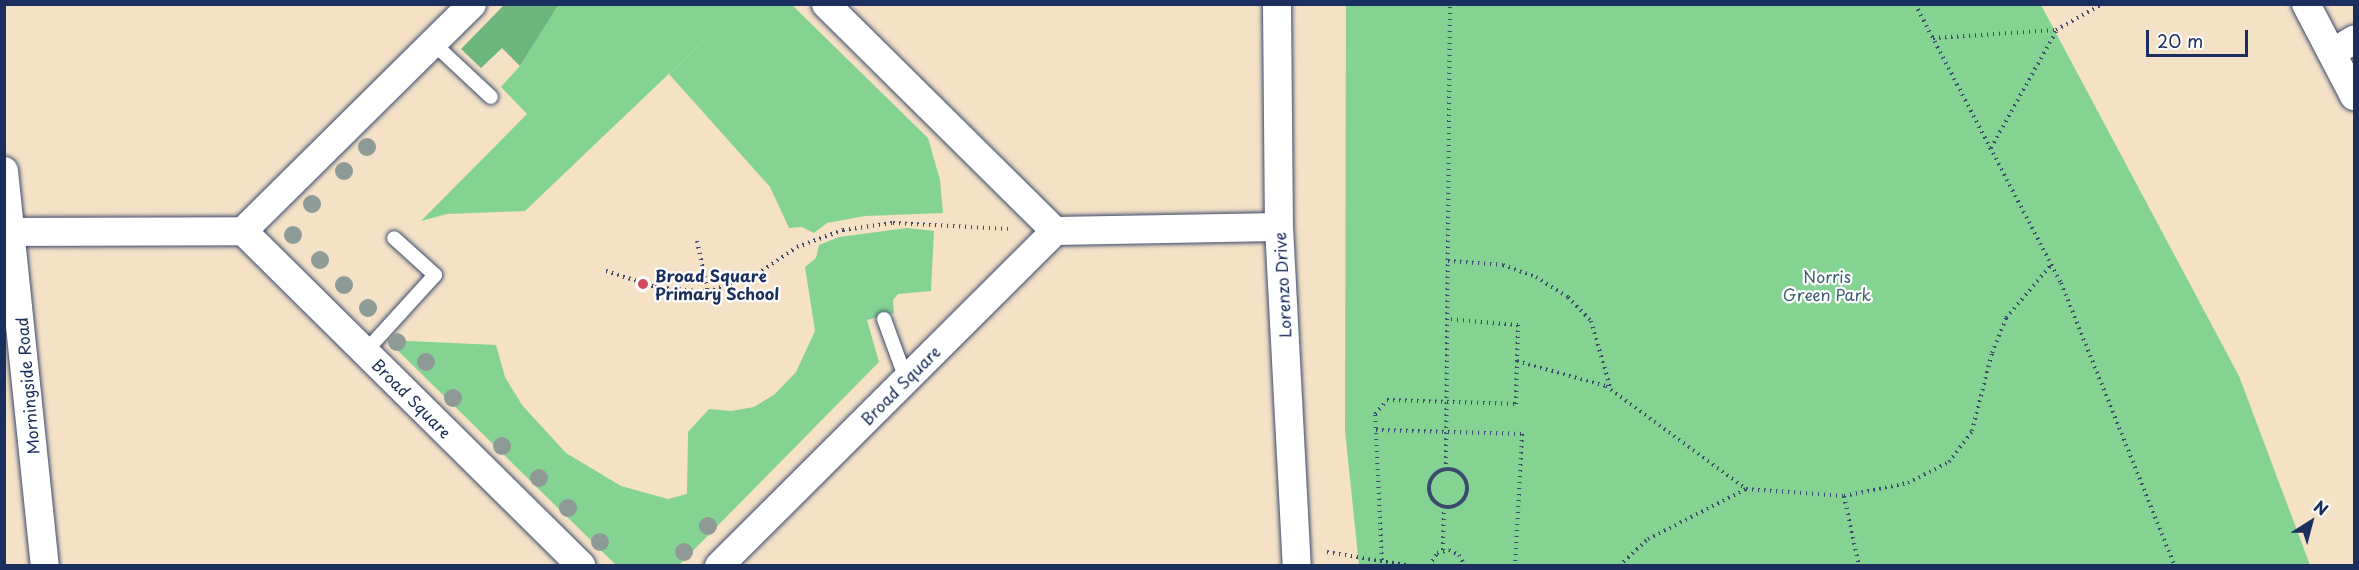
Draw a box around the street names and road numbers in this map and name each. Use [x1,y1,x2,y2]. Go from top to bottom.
street label: Lorenzo Drive [1270,231,1294,339]
street label: Morningside Road [11,317,43,455]
street label: Broad Square [856,341,944,429]
street label: Broad Square [368,354,456,442]

